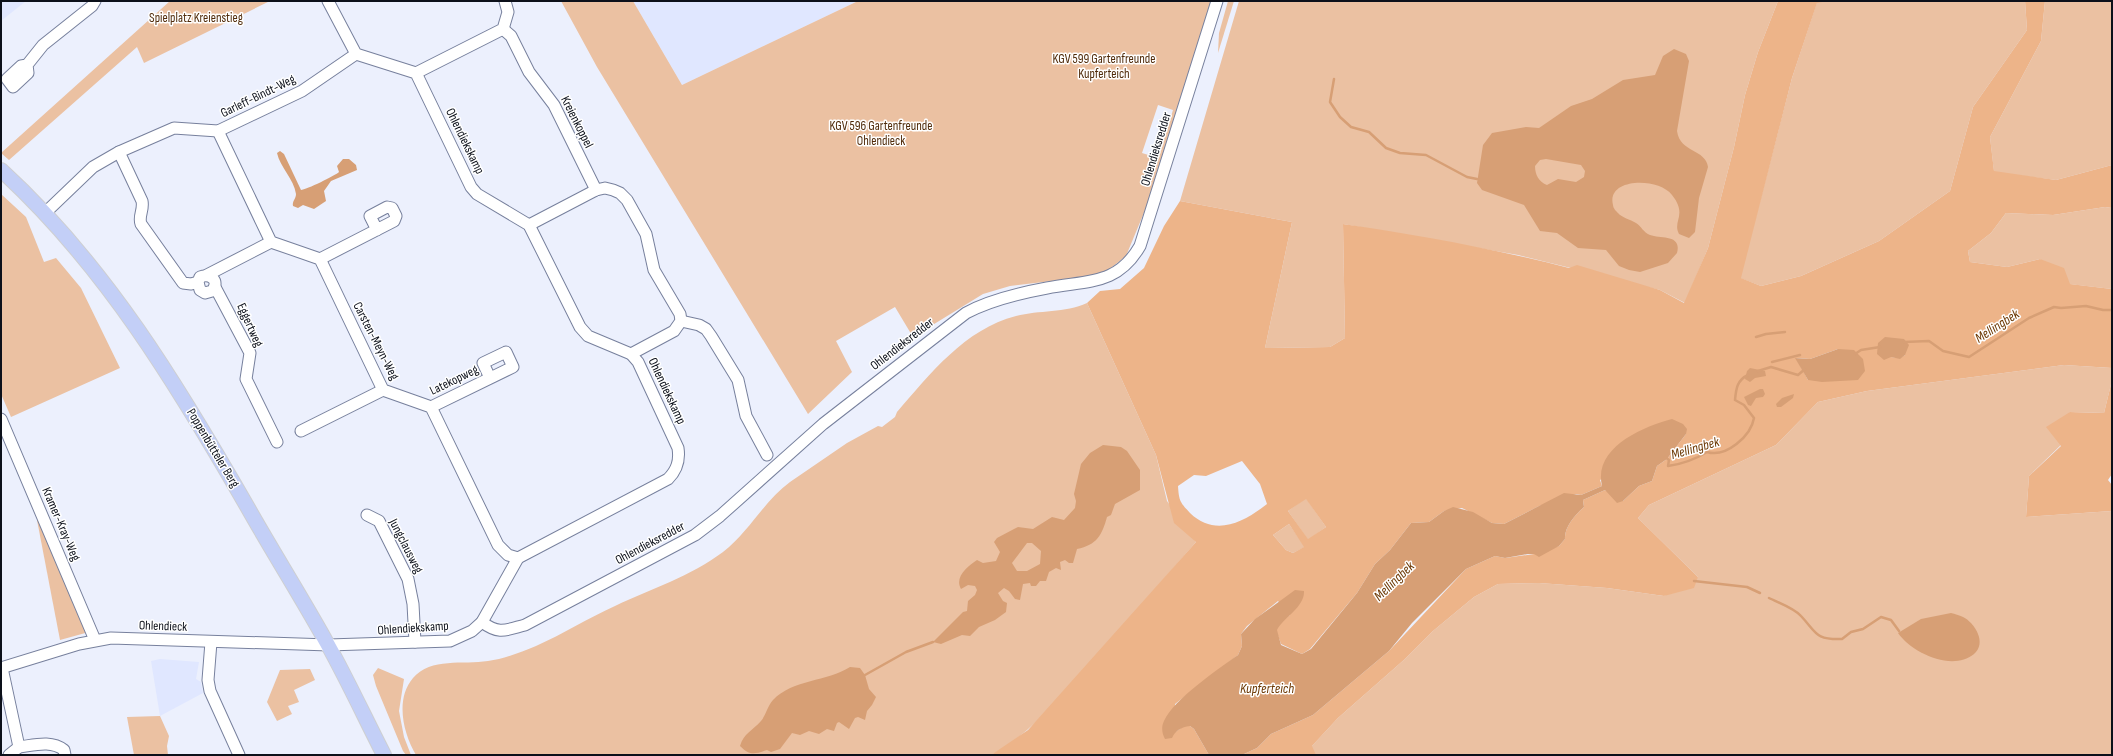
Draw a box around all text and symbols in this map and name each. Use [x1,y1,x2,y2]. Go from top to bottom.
park label: Spielplatz Kreienstieg [149,10,243,26]
park label: KGV 599 Gartenfreunde Kupferteich [1053,51,1155,82]
street label: Garleff-Bindt-Weg [218,71,298,121]
street label: Kreienkoppel [557,93,597,151]
street label: Ohlendiekskamp [442,105,488,177]
street label: Ohlendieksredder [1137,110,1175,188]
park label: KGV 596 Gartenfreunde Ohlendieck [830,118,932,149]
street label: Carsten-Meyn-Weg [350,299,402,383]
street label: Eggertweg [233,301,267,349]
water label: Mellingbek [1972,305,2023,347]
street label: Ohlendieksredder [867,314,937,374]
street label: Ohlendiekskamp [645,355,689,427]
street label: Latekopweg [427,361,481,399]
street label: Poppenbütteler Berg [183,406,243,490]
water label: Mellingbek [1669,433,1722,463]
street label: Kramer-Kray-Weg [38,485,84,563]
street label: Jungclausweg [385,515,427,576]
street label: Ohlendieksredder [613,518,688,568]
water label: Mellingbek [1370,557,1418,604]
street label: Ohlendieck [139,617,187,635]
street label: Ohlendiekskamp [377,618,449,638]
water label: Kupferteich [1240,680,1294,697]

